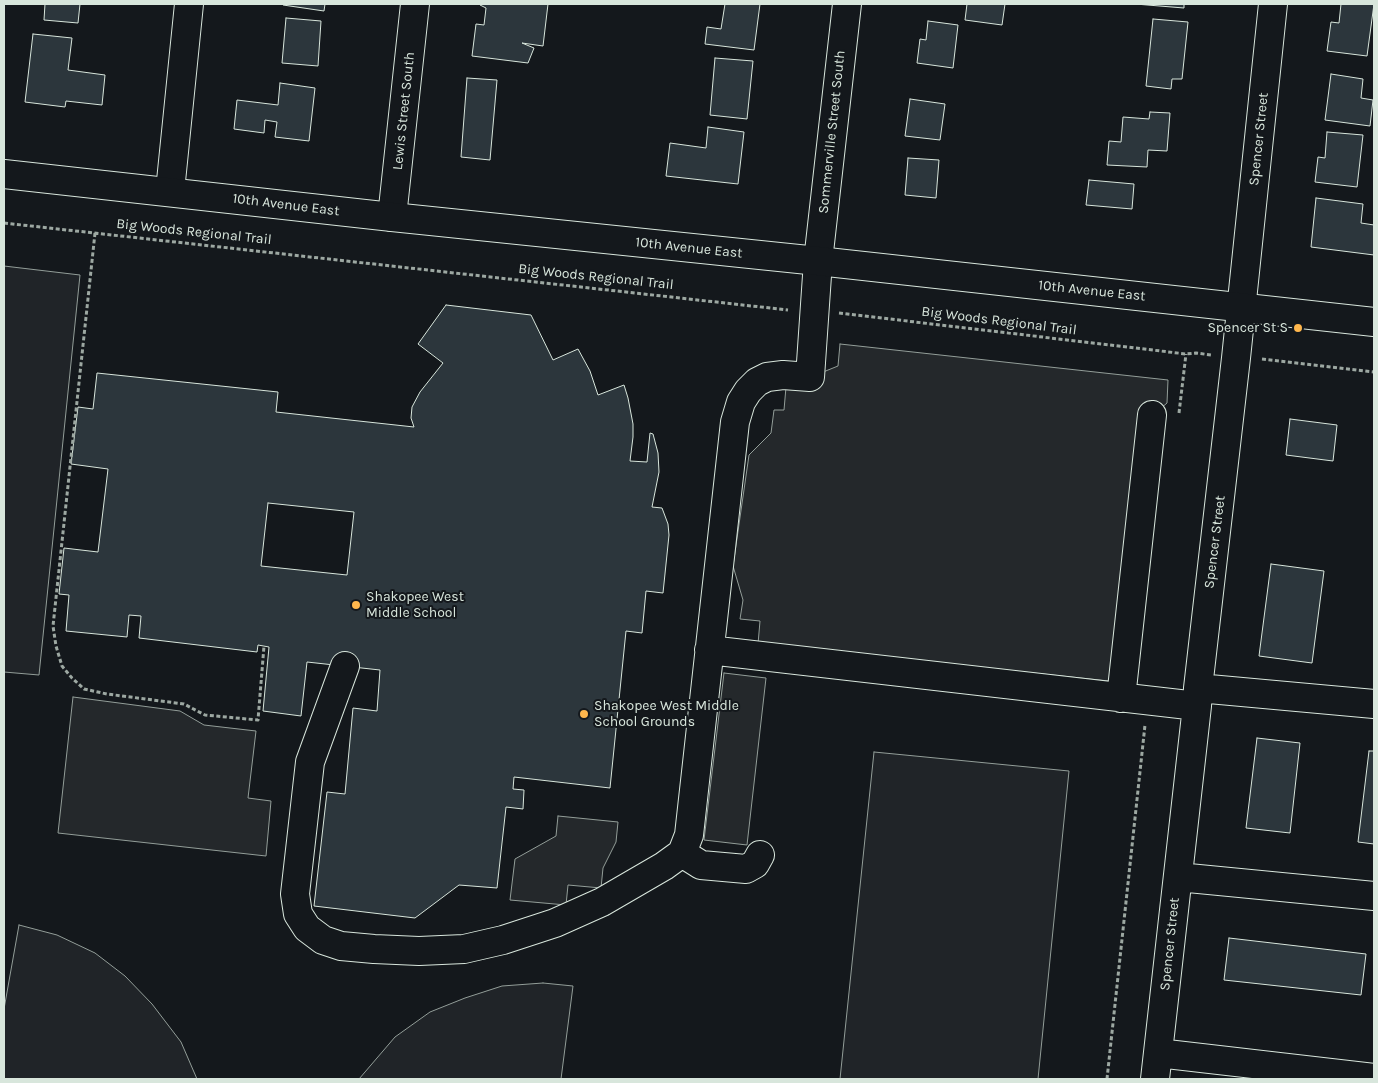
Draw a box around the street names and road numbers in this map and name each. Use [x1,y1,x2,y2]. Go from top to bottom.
street label: Sommerville Street South [815,49,849,215]
street label: Lewis Street South [389,51,419,171]
street label: Spencer Street [1246,92,1272,186]
street label: 10th Avenue East [232,190,340,220]
street label: Big Woods Regional Trail [115,215,273,249]
street label: 10th Avenue East [635,234,743,262]
street label: Big Woods Regional Trail [517,260,675,294]
street label: 10th Avenue East [1038,277,1146,305]
street label: Big Woods Regional Trail [920,303,1078,339]
street label: Spencer Street [1201,495,1229,589]
street label: Spencer Street [1157,897,1183,991]

